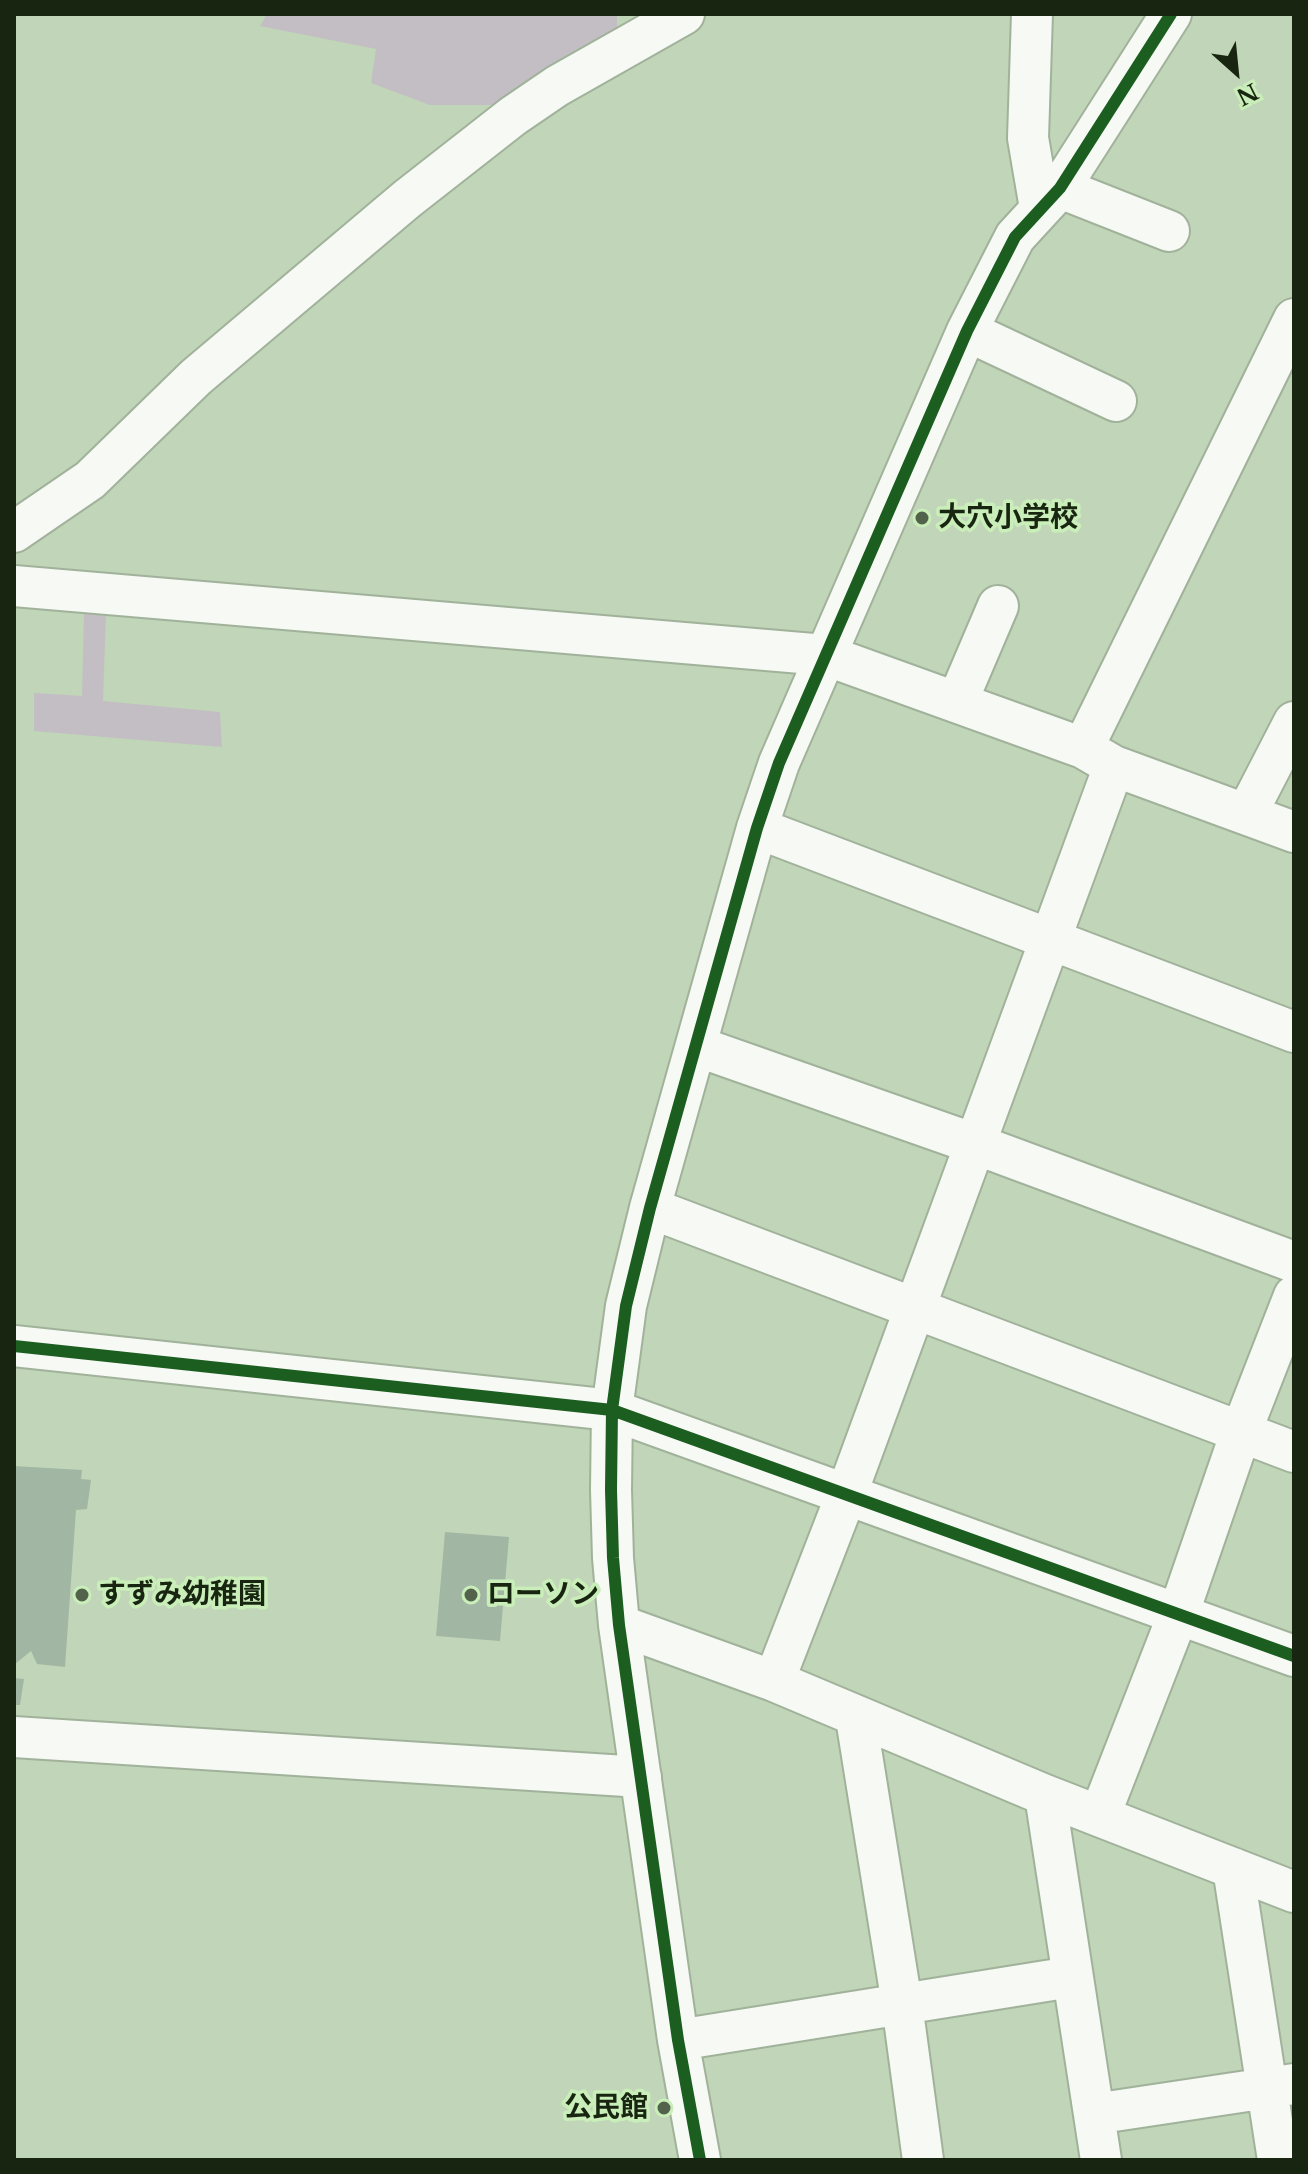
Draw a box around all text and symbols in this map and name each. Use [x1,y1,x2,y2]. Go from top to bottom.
north arrow [1196,32,1276,112]
text: N [1232,77,1262,111]
place label: 大穴小学校 [938,501,1078,535]
marker: 大穴小学校 [913,509,931,527]
place label: すずみ幼稚園 [98,1578,266,1612]
place label: ローソン [487,1578,599,1612]
marker: すずみ幼稚園 [73,1586,91,1604]
marker: ローソン [462,1586,480,1604]
place label: 公民館 [564,2091,648,2125]
marker: 公民館 [655,2099,673,2117]

